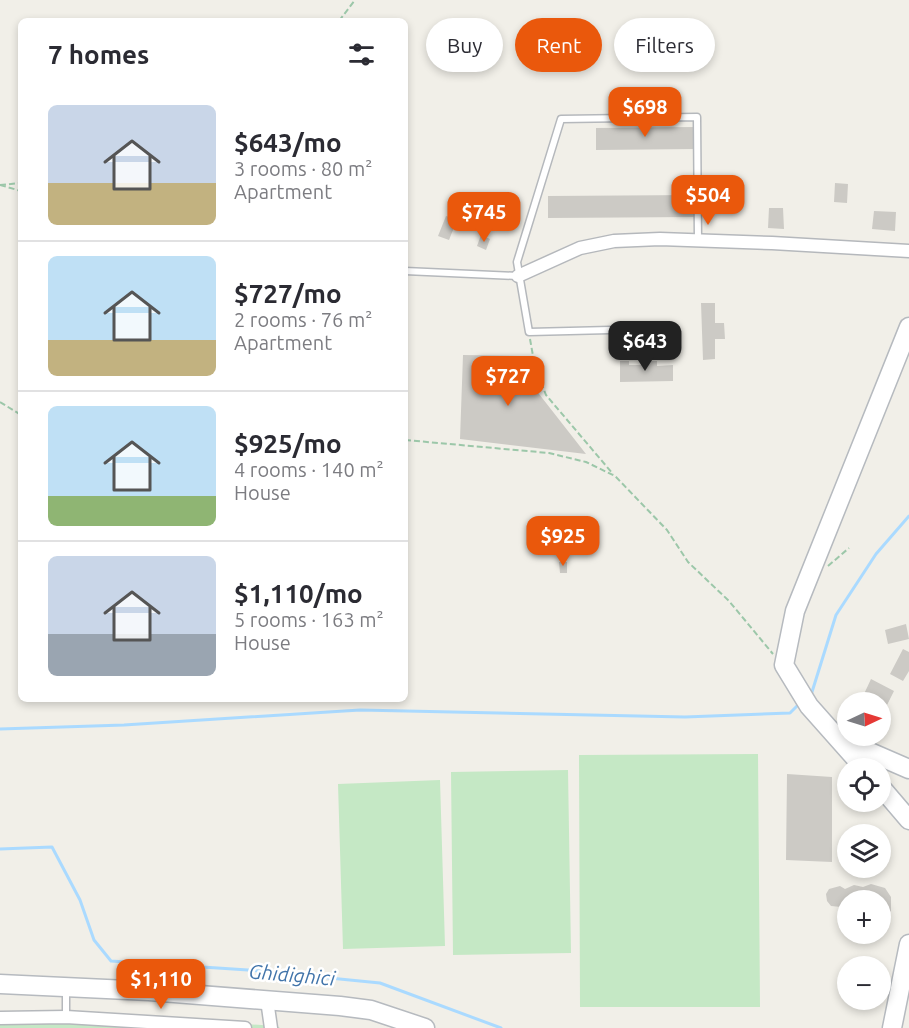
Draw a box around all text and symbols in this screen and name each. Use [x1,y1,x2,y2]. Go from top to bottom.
chip: Buy [426,18,503,72]
chip: Rent [515,18,602,72]
chip: Filters [614,18,715,72]
icon: filters [345,38,378,71]
text: 7 homes [48,40,149,69]
pin: $698 [609,87,681,138]
text: $698 [622,95,668,118]
text: $643/mo [234,128,342,157]
icon: home [96,129,168,201]
text: 3 rooms · 80 m² [234,157,372,180]
pin: $504 [672,175,744,226]
text: Apartment [234,180,332,203]
text: $504 [685,183,731,206]
pin: $745 [448,192,520,243]
text: $745 [461,200,507,223]
text: $727/mo [234,279,342,308]
icon: home [96,280,168,352]
text: 2 rooms · 76 m² [234,308,372,331]
pin: $643 [609,321,681,372]
text: $643 [622,329,668,352]
text: Apartment [234,331,332,354]
pin: $727 [472,356,544,407]
text: $727 [485,364,531,387]
text: $925/mo [234,429,342,458]
icon: home [96,430,168,502]
text: 4 rooms · 140 m² [234,458,384,481]
text: House [234,481,291,504]
pin: $925 [527,516,599,567]
text: $925 [540,524,586,547]
text: $1,110/mo [234,579,363,608]
icon: home [96,580,168,652]
text: 5 rooms · 163 m² [234,608,384,631]
text: House [234,631,291,654]
north arrow [837,692,891,746]
map controls [837,692,891,1010]
button: locate [837,758,891,812]
button: layers [837,824,891,878]
button: + [837,890,891,944]
button: − [837,956,891,1010]
pin: $1,110 [112,959,210,1010]
water label: Ghidighici [248,959,337,990]
text: $1,110 [130,967,192,990]

